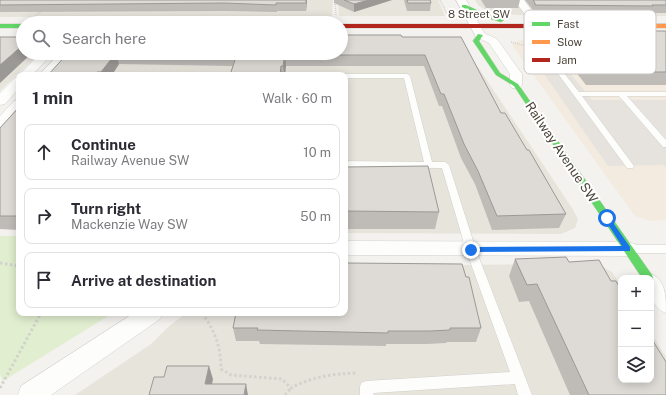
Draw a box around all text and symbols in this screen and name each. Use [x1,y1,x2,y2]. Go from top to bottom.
street label: 8 Street SW [448,8,511,20]
legend [524,10,656,74]
search box [16,16,348,60]
text: Fast [557,18,579,30]
icon: search [30,27,52,49]
text: Search here [62,30,146,47]
text: Slow [557,36,583,48]
text: Jam [557,54,577,66]
text: 1 min [32,88,73,108]
text: Walk · 60 m [262,91,332,106]
street label: Railway Avenue SW [522,99,601,206]
text: Continue [71,136,136,153]
icon: ahead [33,141,55,163]
text: 10 m [303,145,331,160]
text: Railway Avenue SW [71,153,189,168]
text: Turn right [71,200,141,217]
icon: right [33,205,55,227]
text: 50 m [300,209,331,224]
route start [598,209,616,227]
text: Mackenzie Way SW [71,217,188,232]
route end [462,241,480,259]
icon: arrive [33,269,55,291]
text: Arrive at destination [71,272,216,289]
map controls [618,275,654,383]
button: + [618,275,654,311]
button: − [618,311,654,347]
button: layers [618,347,654,383]

